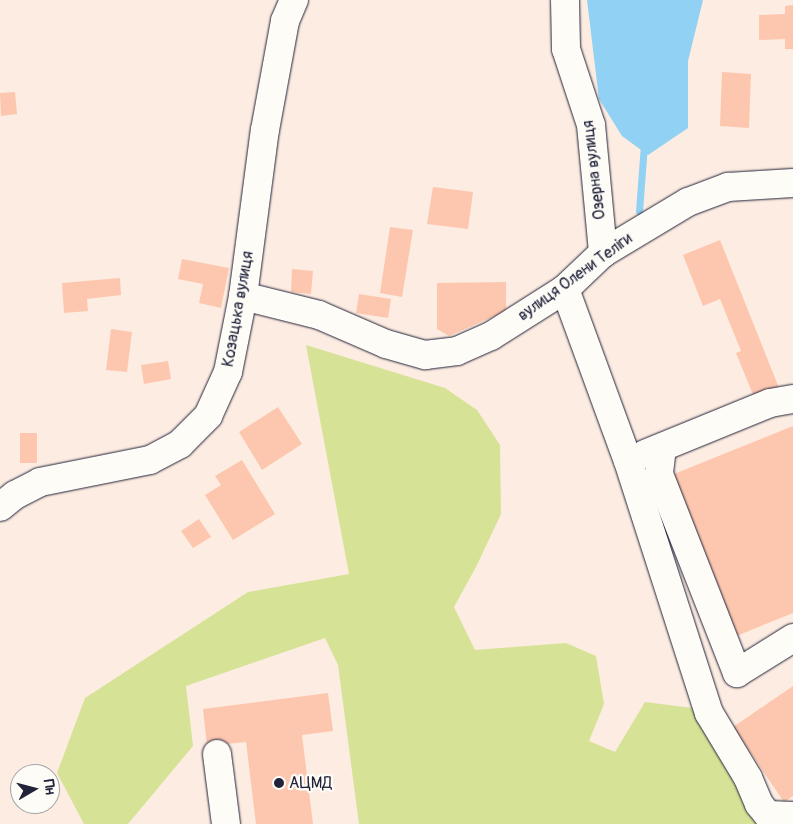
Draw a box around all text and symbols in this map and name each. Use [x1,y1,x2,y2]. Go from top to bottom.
street label: Озерна вулиця [578,119,610,221]
street label: вулиця Олени Теліги [514,229,636,325]
street label: Козацька вулиця [218,250,258,368]
north arrow [10,764,60,814]
place label: АЦМД [289,773,332,793]
marker: АЦМД [273,777,285,789]
text: Пн [40,778,59,796]

